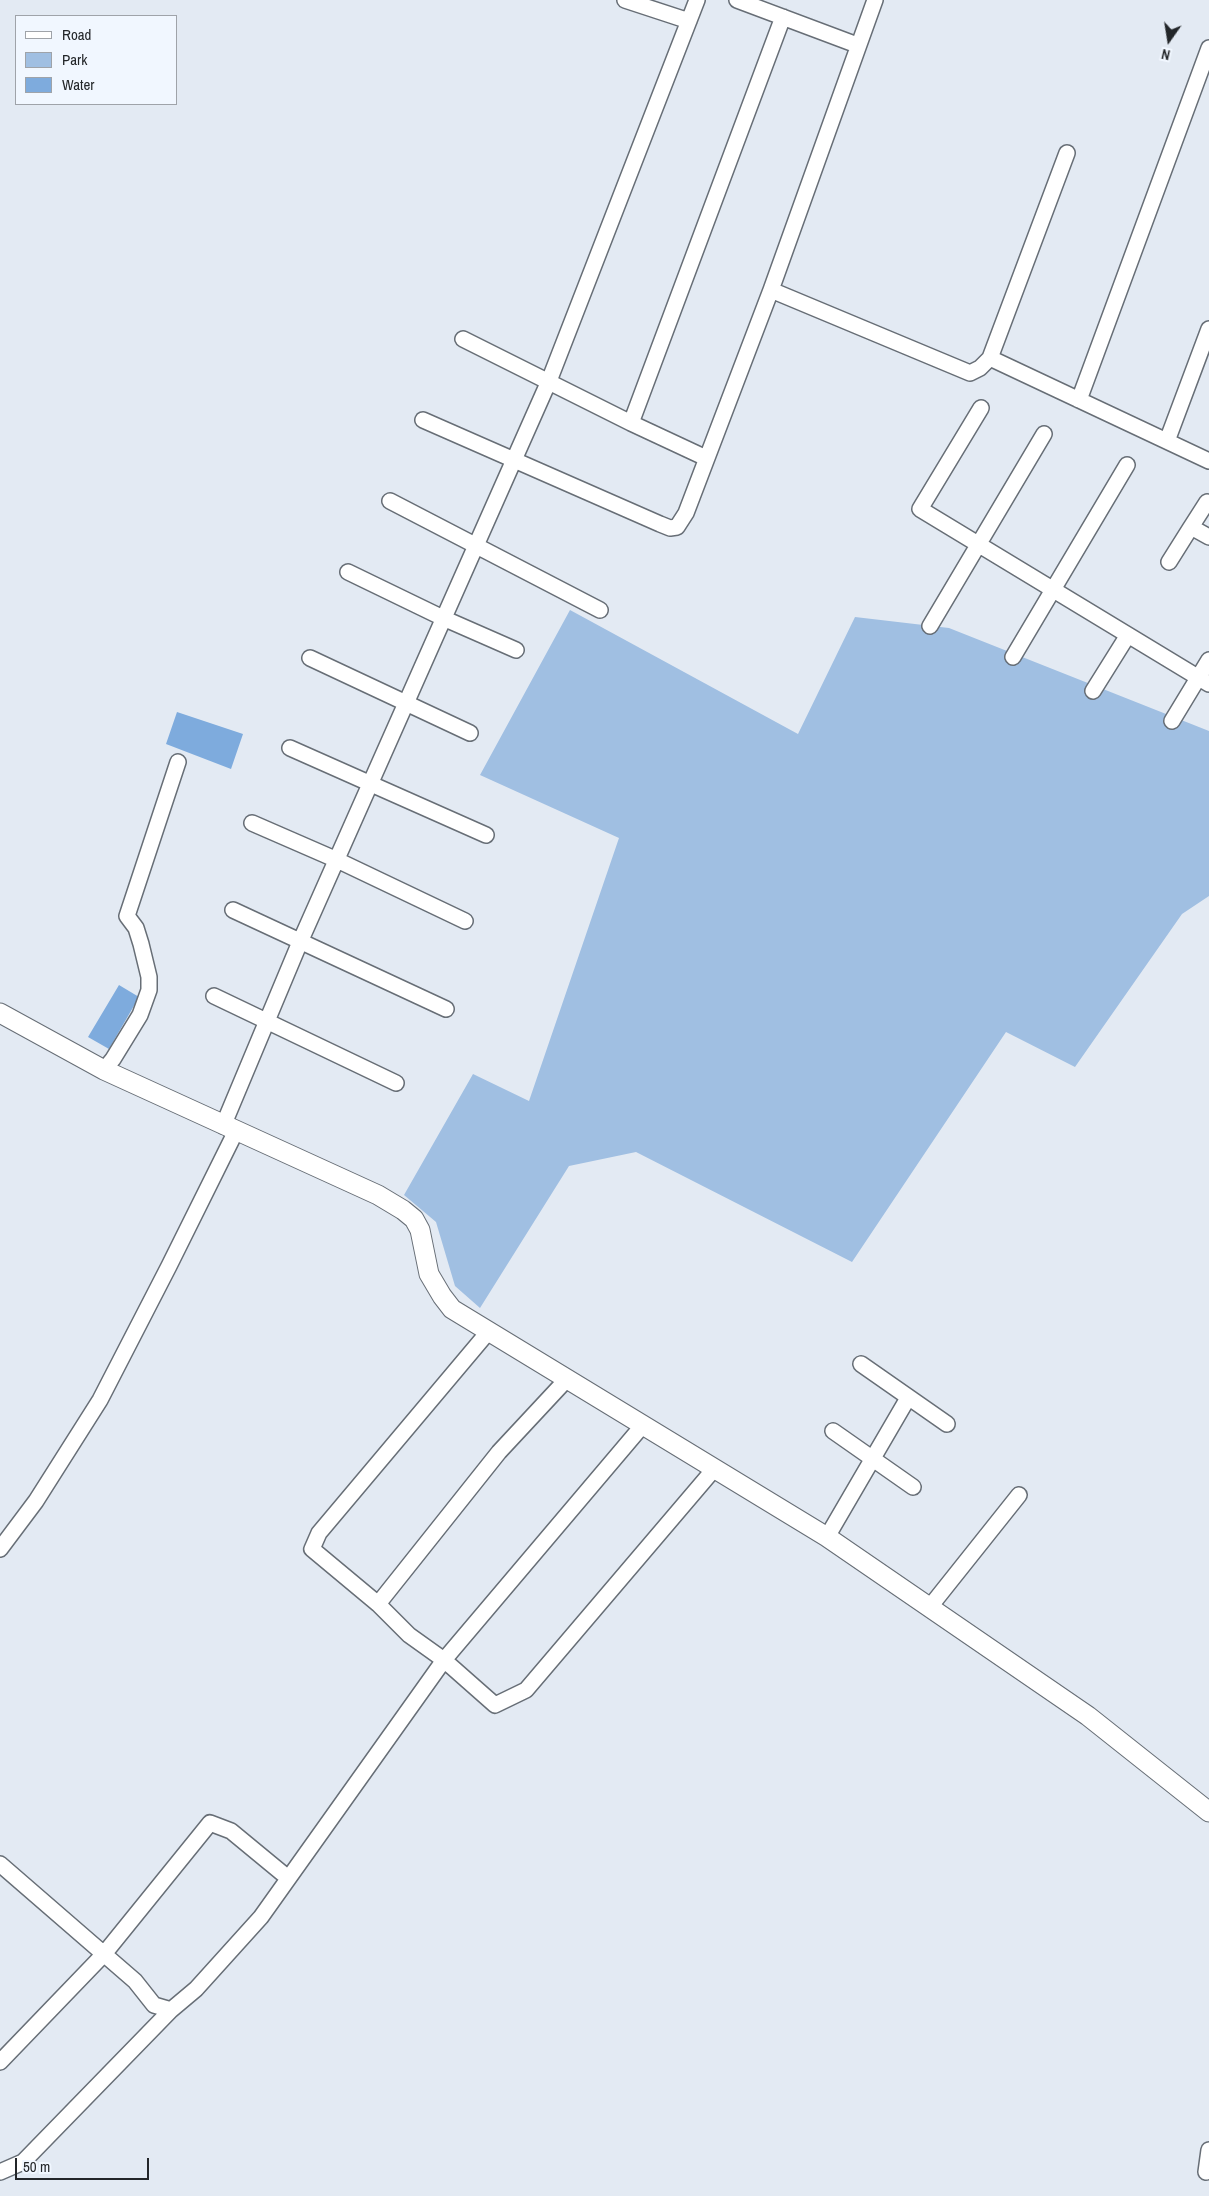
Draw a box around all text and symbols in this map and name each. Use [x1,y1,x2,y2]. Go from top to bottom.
legend [15,15,178,105]
north arrow [1144,15,1194,65]
text: Road [62,24,91,45]
text: N [1160,45,1172,64]
text: Park [62,49,87,70]
text: Water [62,74,94,95]
scale bar [18,2148,151,2180]
text: 50 m [23,2156,50,2177]

